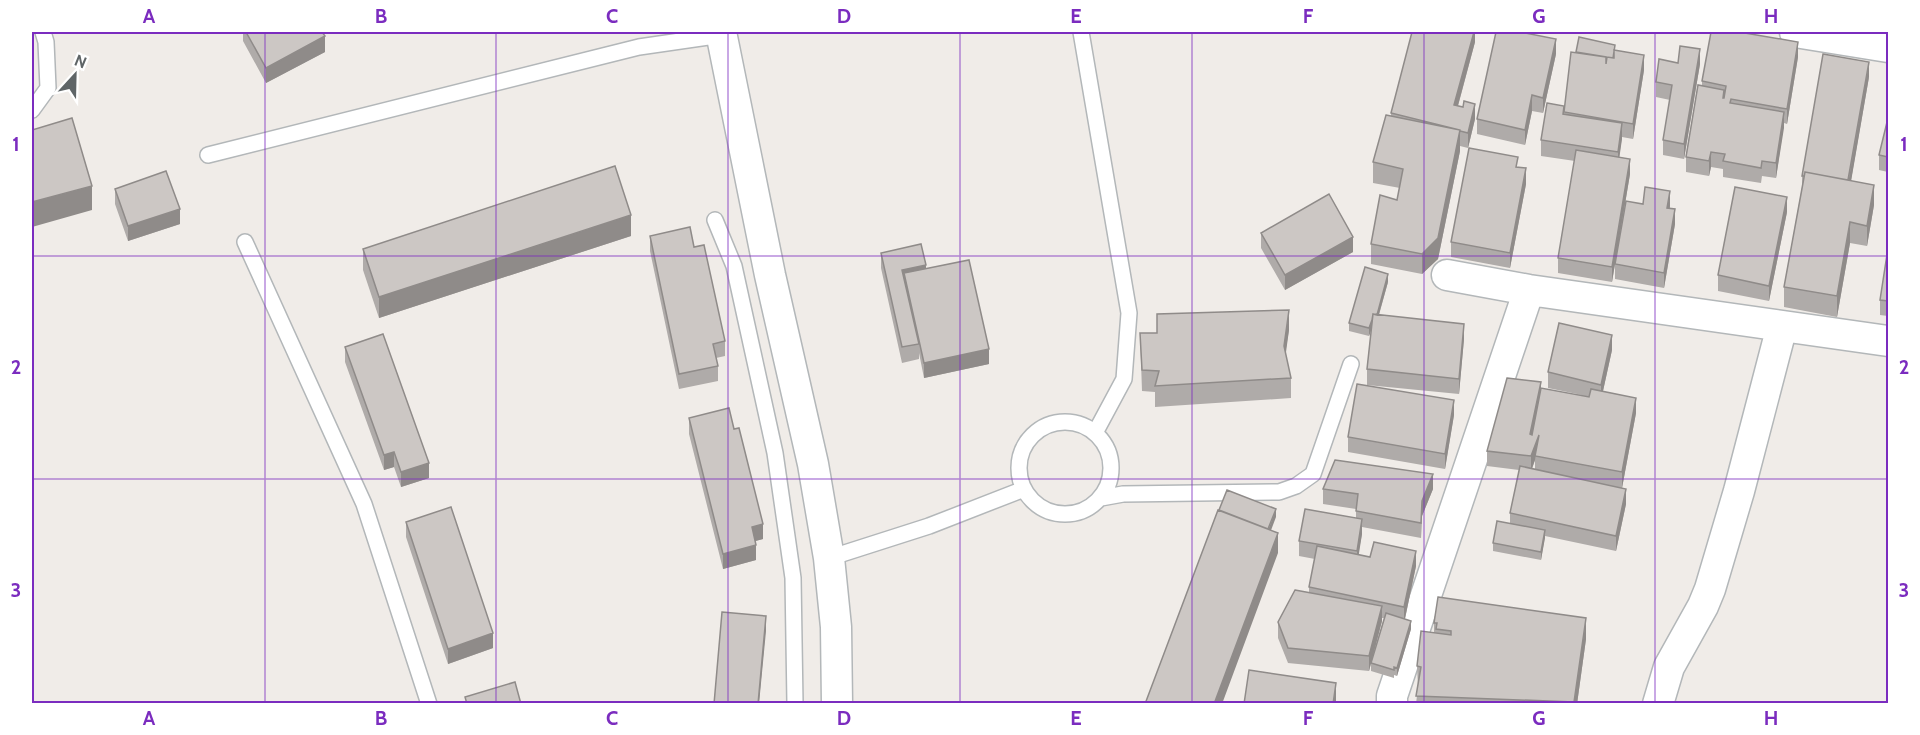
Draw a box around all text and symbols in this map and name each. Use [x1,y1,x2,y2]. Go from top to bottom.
text: A [143,4,156,28]
text: B [375,4,387,28]
text: C [606,4,618,28]
text: D [837,4,851,28]
text: E [1070,4,1082,28]
text: F [1303,4,1314,28]
text: G [1532,4,1546,28]
text: H [1764,4,1778,28]
north arrow [45,45,105,105]
text: N [72,51,89,72]
text: 1 [12,132,20,156]
text: 1 [1900,132,1908,156]
text: 2 [11,355,21,379]
text: 2 [1899,355,1909,379]
text: 3 [11,578,21,602]
text: 3 [1899,578,1909,602]
text: A [143,706,156,730]
text: B [375,706,387,730]
text: C [606,706,618,730]
text: D [837,706,851,730]
text: E [1070,706,1082,730]
text: F [1303,706,1314,730]
text: G [1532,706,1546,730]
text: H [1764,706,1778,730]

